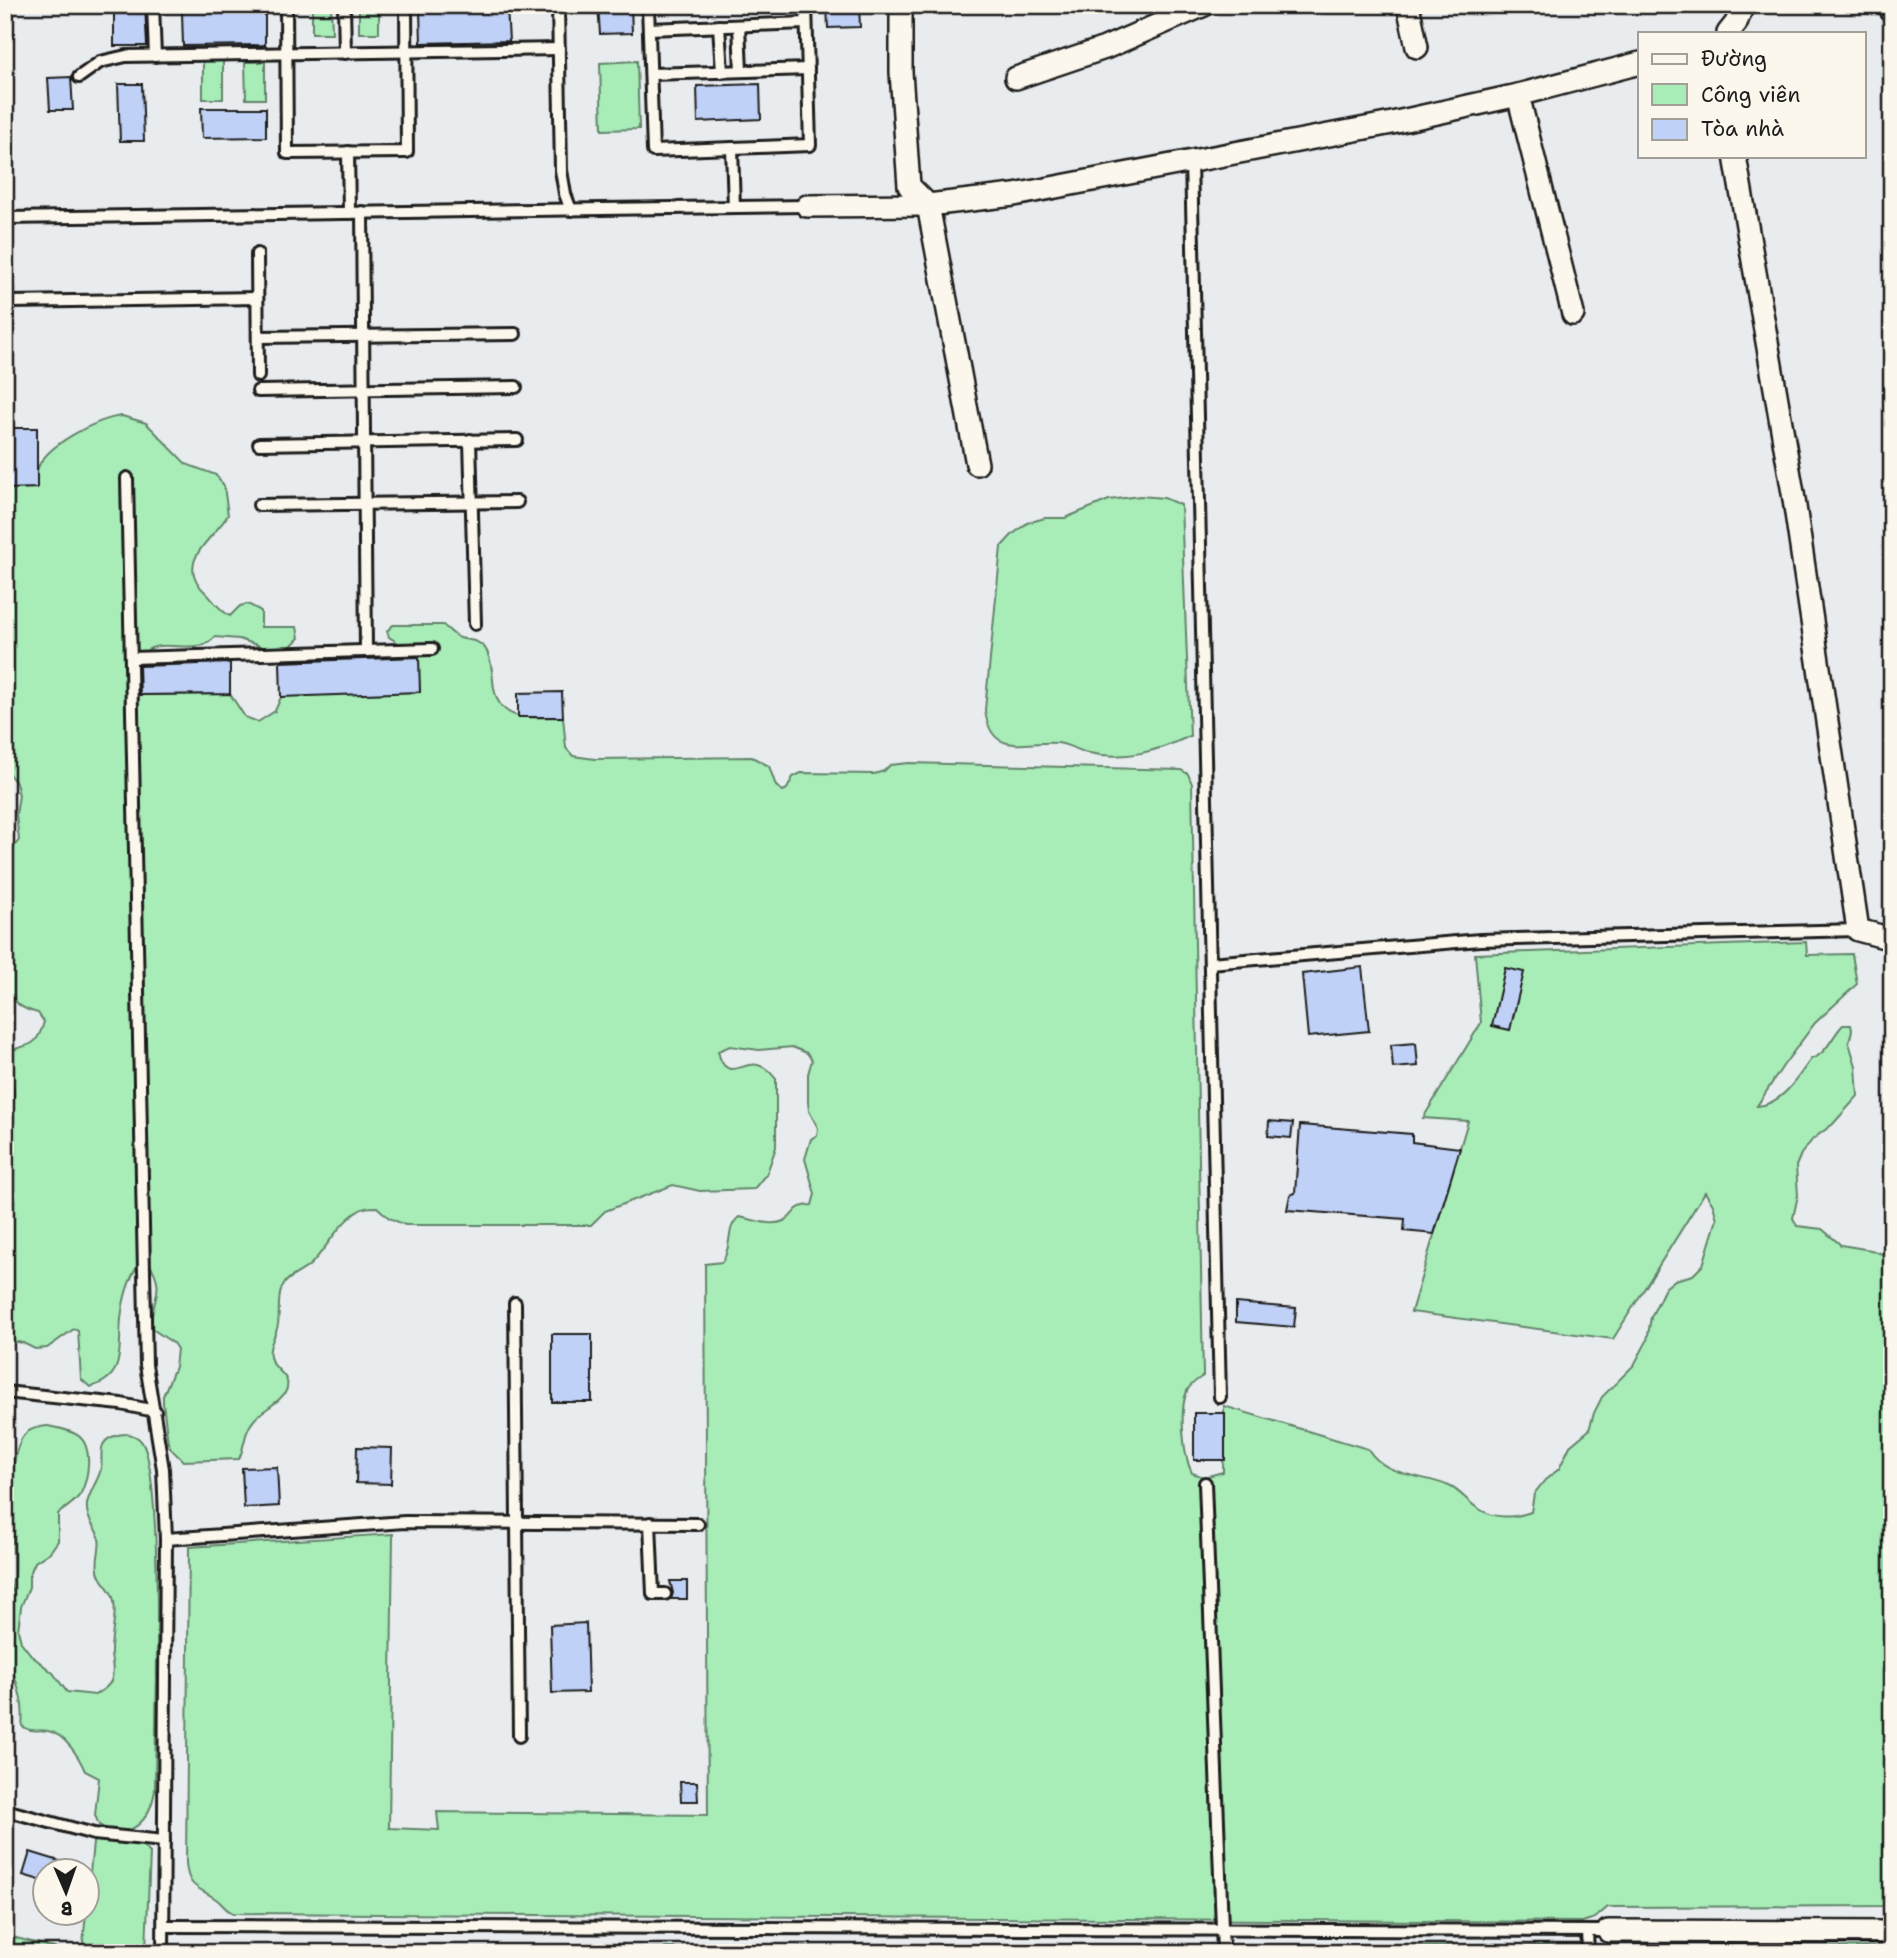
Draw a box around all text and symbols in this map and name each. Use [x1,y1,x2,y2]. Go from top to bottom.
legend [1638,32,1866,158]
text: Đường [1701,45,1767,73]
text: Công viên [1701,81,1800,109]
text: Tòa nhà [1701,115,1784,143]
north arrow [32,1856,102,1926]
text: B [60,1896,73,1921]

